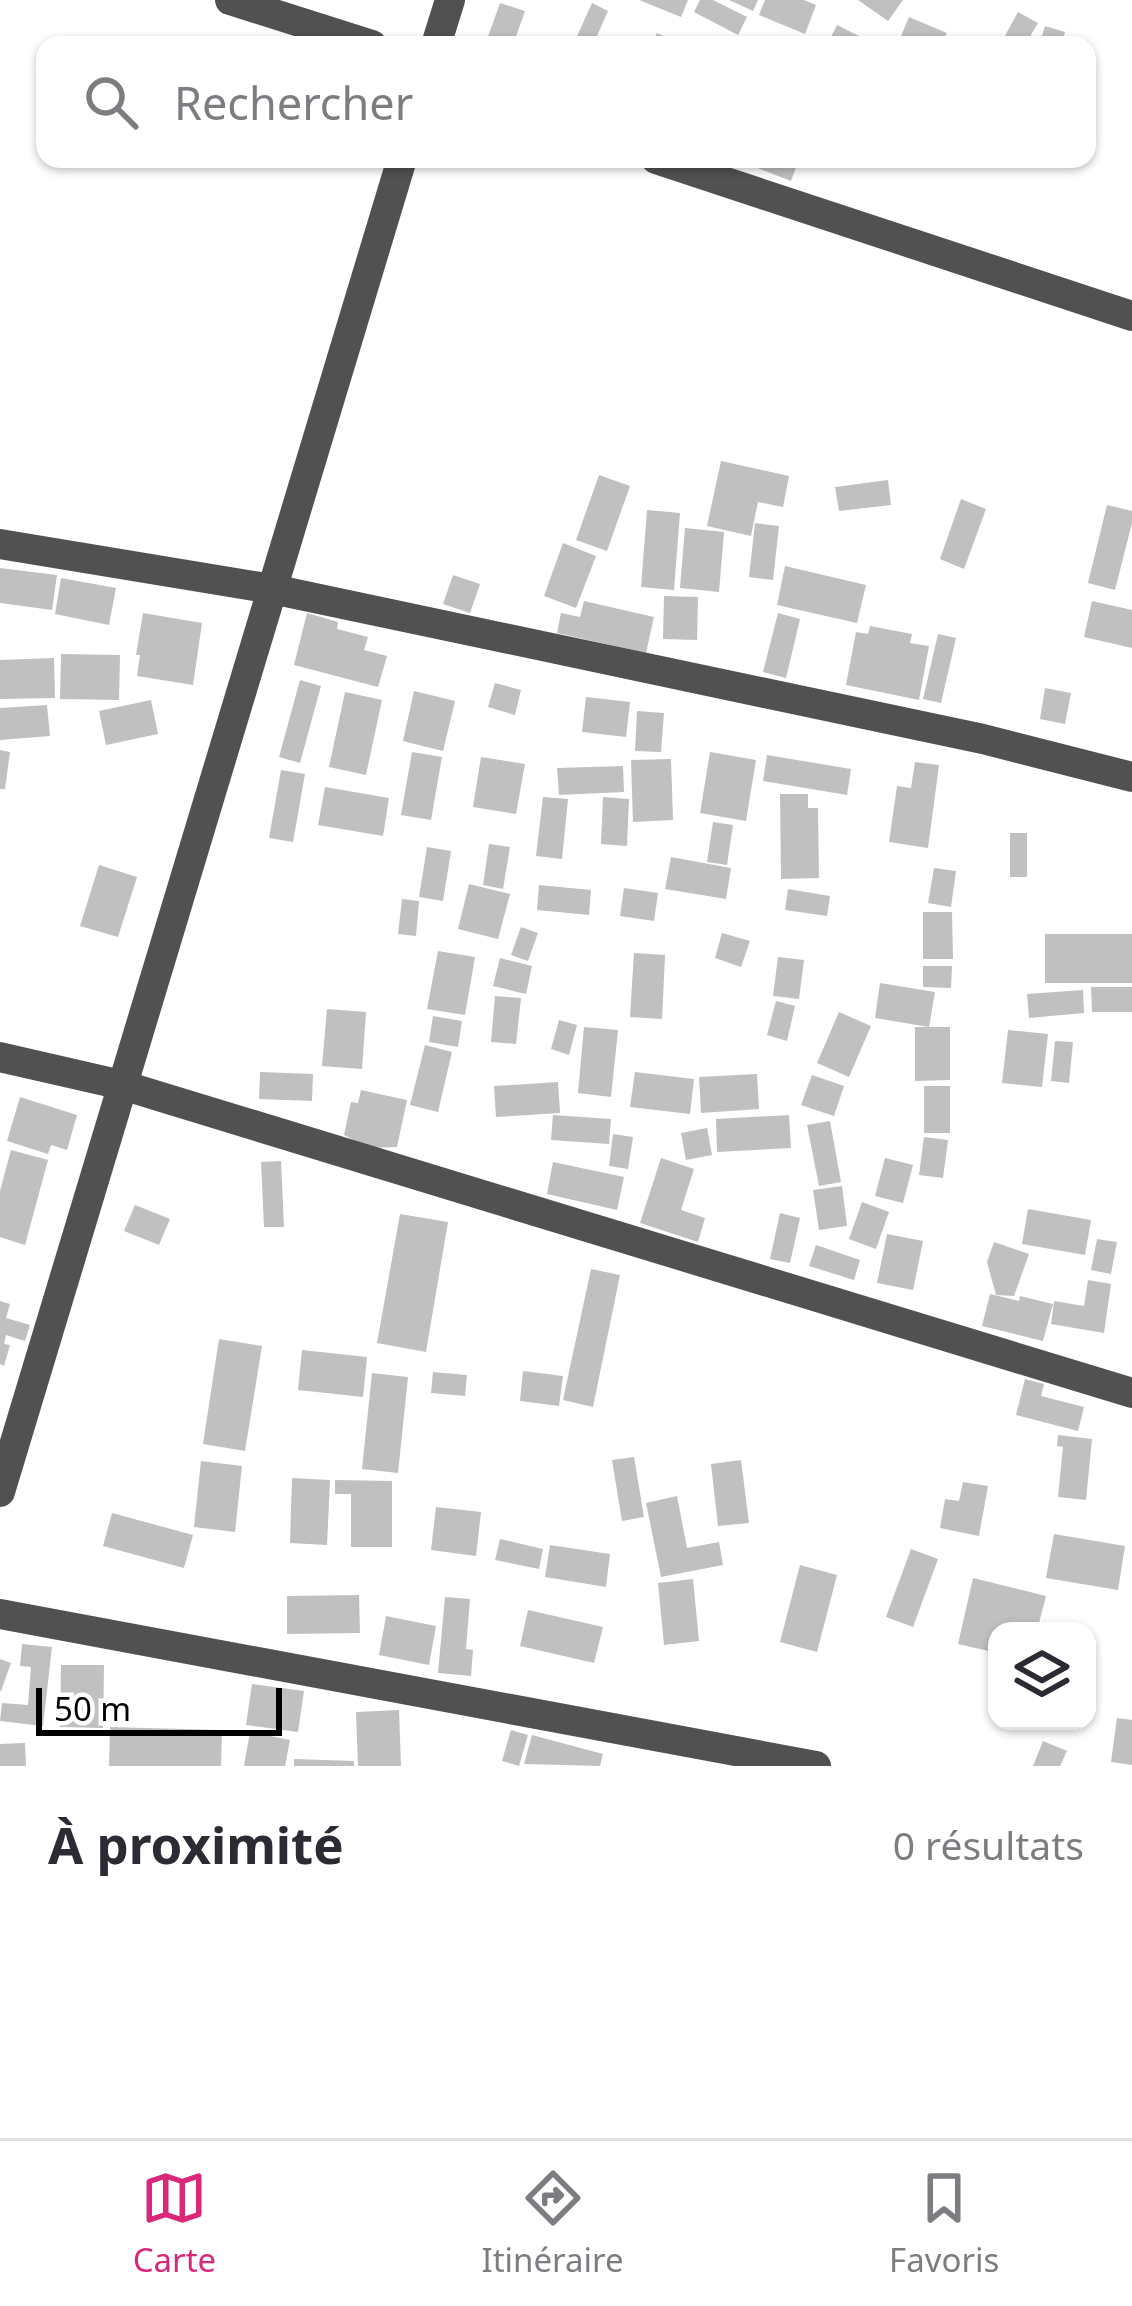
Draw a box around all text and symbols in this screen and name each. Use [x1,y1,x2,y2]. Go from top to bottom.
search box [36,36,1096,168]
icon: search [78,69,144,135]
text: Rechercher [174,72,413,133]
map controls [988,1622,1096,1730]
button: layers [988,1622,1096,1730]
scale bar [36,1682,282,1735]
text: 50 m [54,1686,131,1731]
text: À proximité [48,1809,344,1879]
text: 0 résultats [893,1818,1084,1871]
tab: Carte [133,2165,216,2282]
tab: Itinéraire [482,2165,624,2282]
tab: Favoris [889,2165,999,2282]

